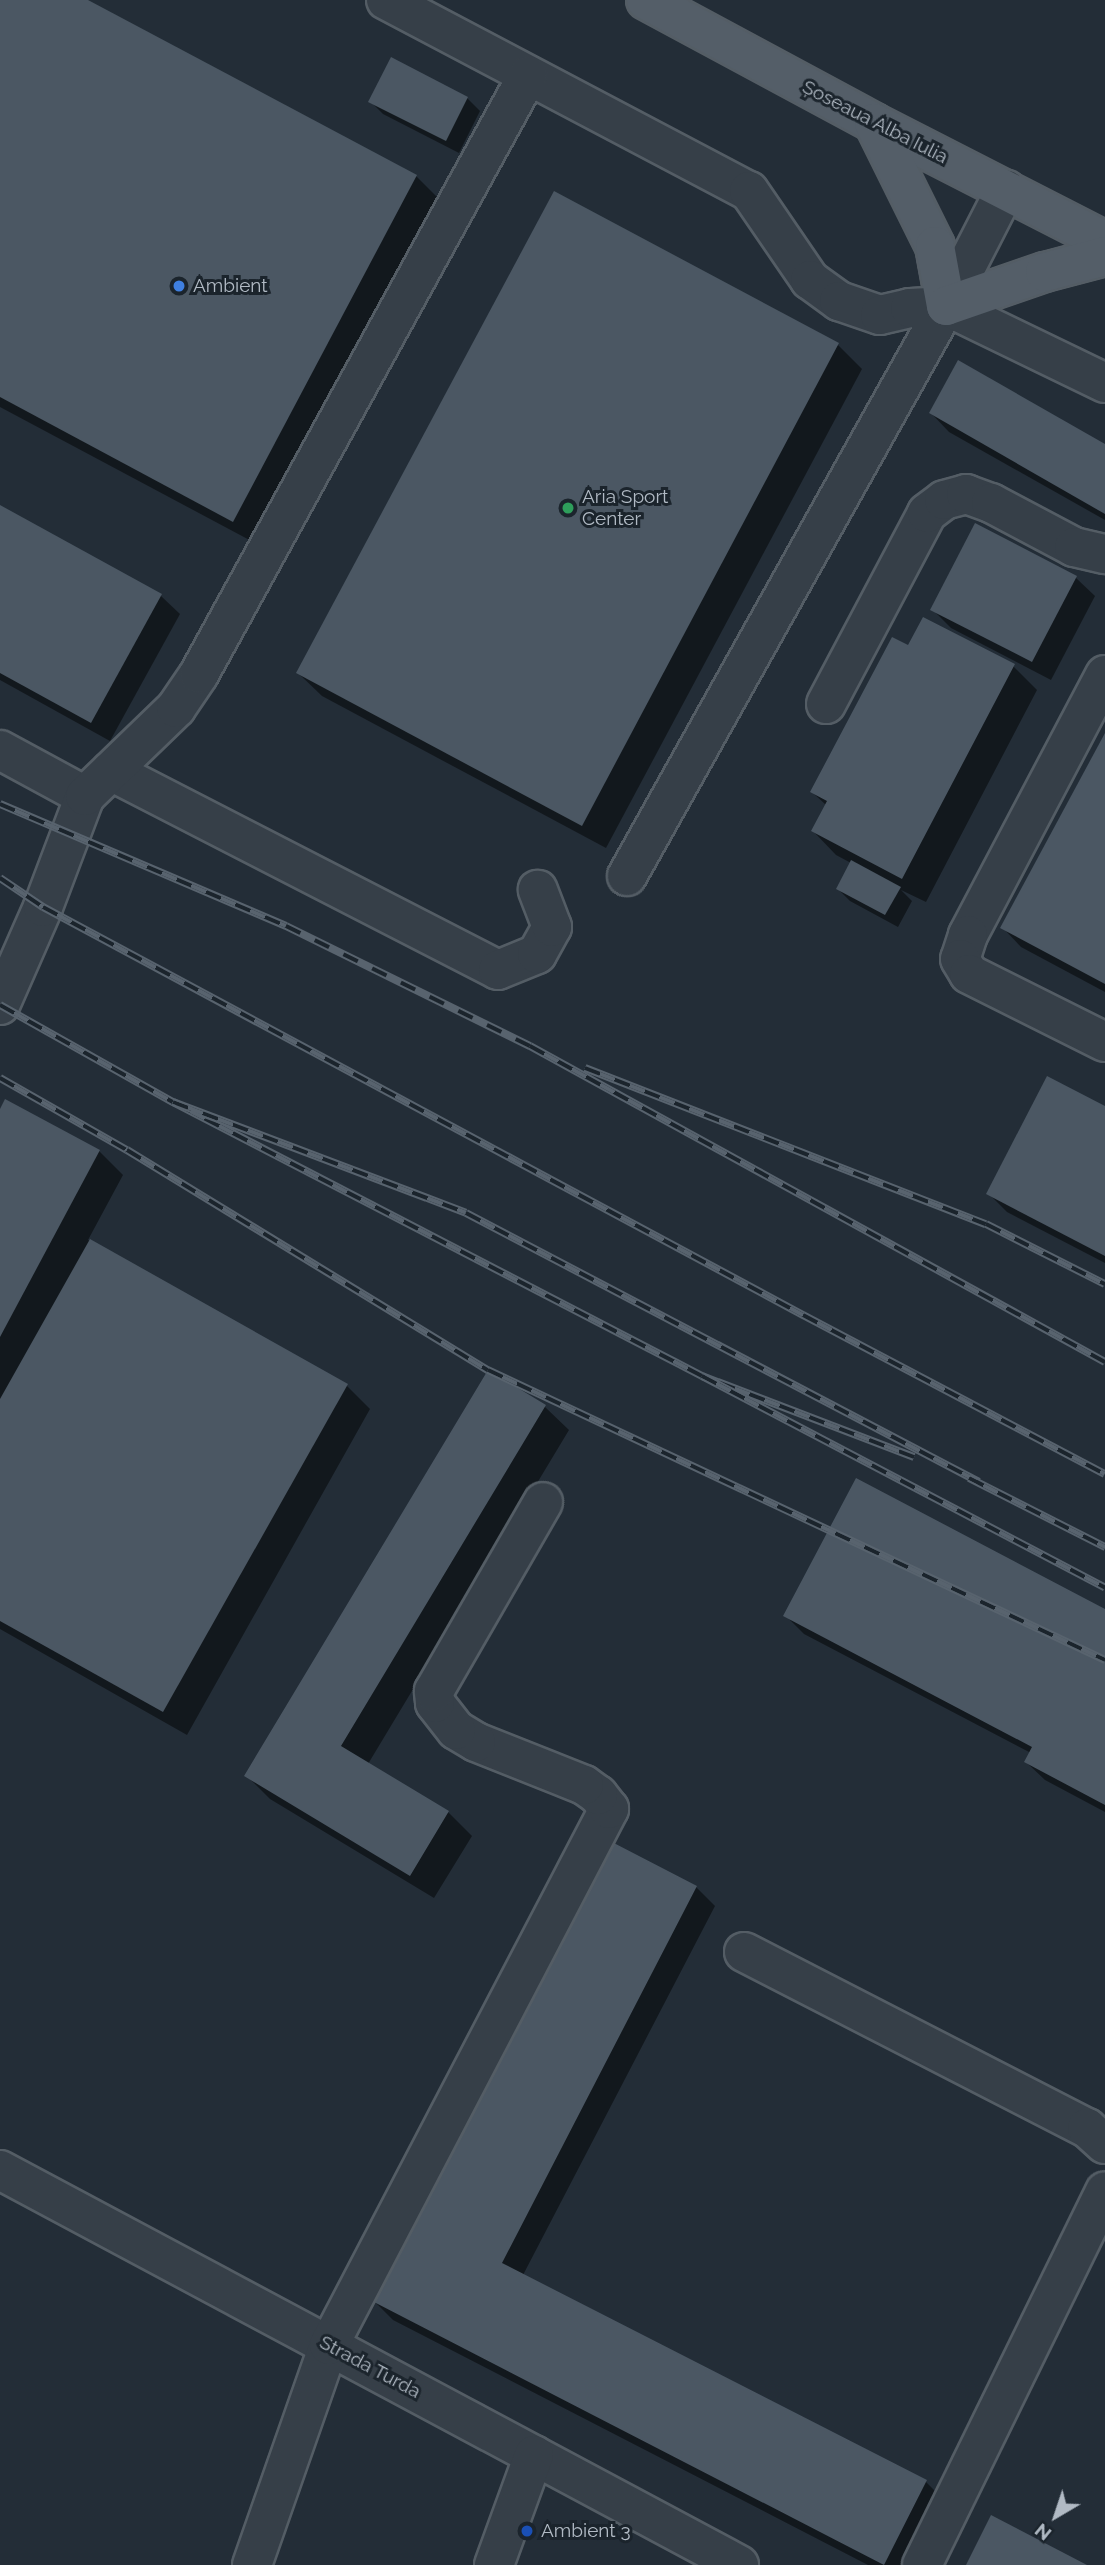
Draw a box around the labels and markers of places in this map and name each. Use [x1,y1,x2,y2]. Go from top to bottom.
place label: Ambient [193,275,268,297]
marker: Ambient [171,278,187,294]
place label: Aria Sport Center [582,486,668,530]
marker: Aria Sport Center [560,500,576,516]
place label: Ambient 3 [541,2520,631,2542]
marker: Ambient 3 [519,2523,535,2539]

